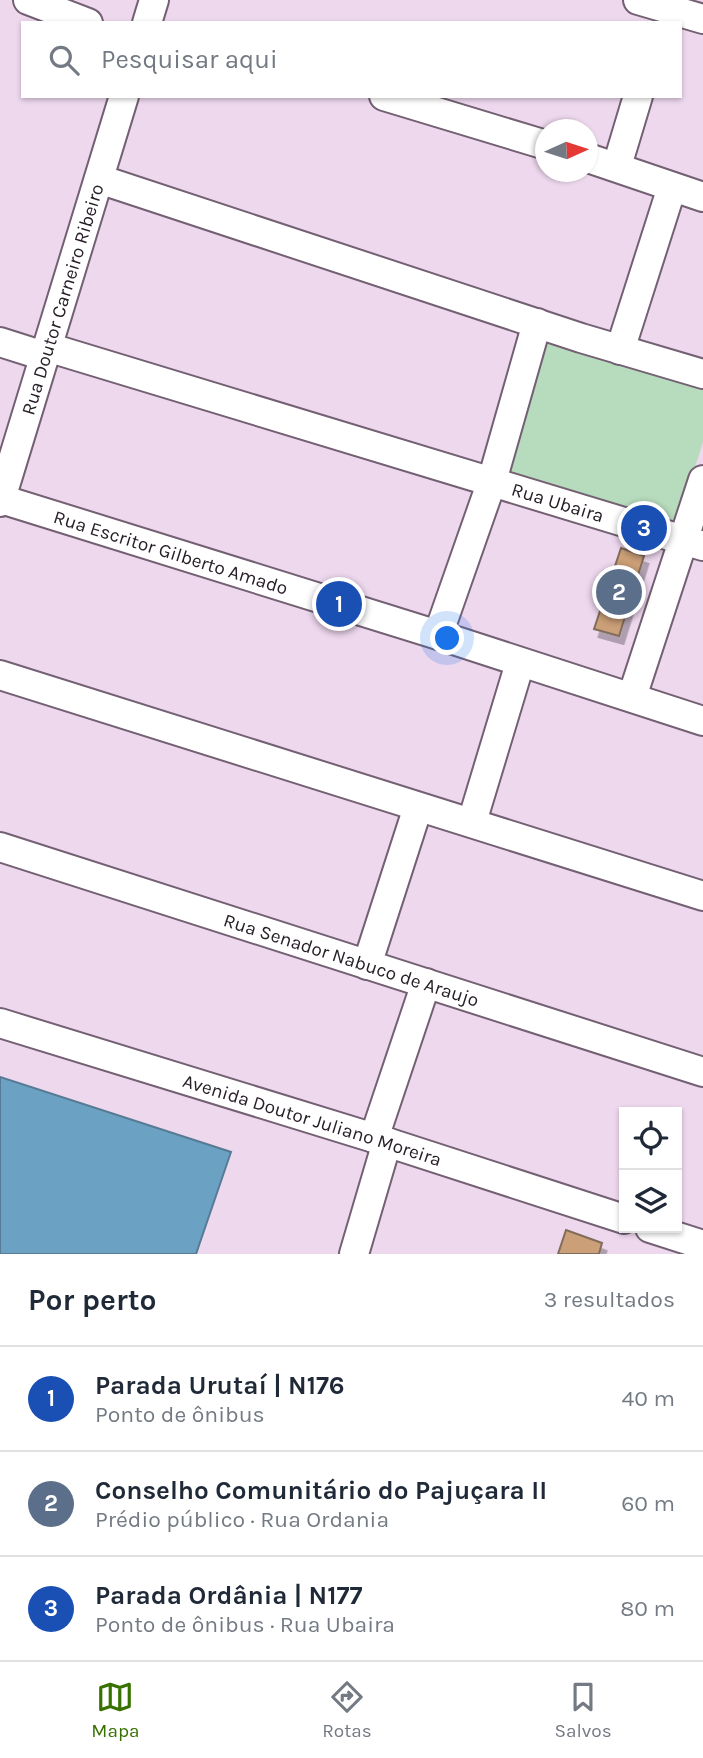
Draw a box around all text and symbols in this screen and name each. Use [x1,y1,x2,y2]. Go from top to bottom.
search box [21,21,682,98]
icon: search [45,41,83,79]
text: Pesquisar aqui [101,44,278,75]
north arrow [535,119,598,182]
street label: Rua Doutor Carneiro Ribeiro [17,181,109,418]
street label: Rua Ubaira [509,479,607,527]
pin: 3 [621,502,667,554]
street label: Rua Escritor Gilberto Amado [51,506,291,600]
pin: 2 [596,566,642,618]
pin: 1 [316,578,362,630]
your location [430,621,464,655]
street label: Rua Senador Nabuco de Araujo [221,909,482,1012]
street label: Avenida Doutor Juliano Moreira [180,1070,444,1171]
map controls [619,1107,682,1233]
button: locate [619,1107,682,1170]
button: layers [619,1170,682,1233]
text: Por perto [28,1282,157,1318]
text: 3 resultados [544,1286,675,1313]
text: Parada Urutaí | N176 [95,1370,345,1401]
text: 1 [47,1385,55,1412]
text: 40 m [622,1385,675,1412]
text: Ponto de ônibus [95,1401,265,1428]
text: Conselho Comunitário do Pajuçara II [95,1475,547,1506]
text: 2 [44,1490,58,1517]
text: 60 m [621,1490,675,1517]
text: Prédio público · Rua Ordania [95,1506,389,1533]
text: Parada Ordânia | N177 [95,1580,362,1611]
text: 3 [44,1595,58,1622]
text: 80 m [620,1595,675,1622]
text: Ponto de ônibus · Rua Ubaira [95,1611,395,1638]
tab: Mapa [91,1678,139,1742]
tab: Rotas [322,1678,372,1742]
tab: Salvos [554,1678,612,1742]

